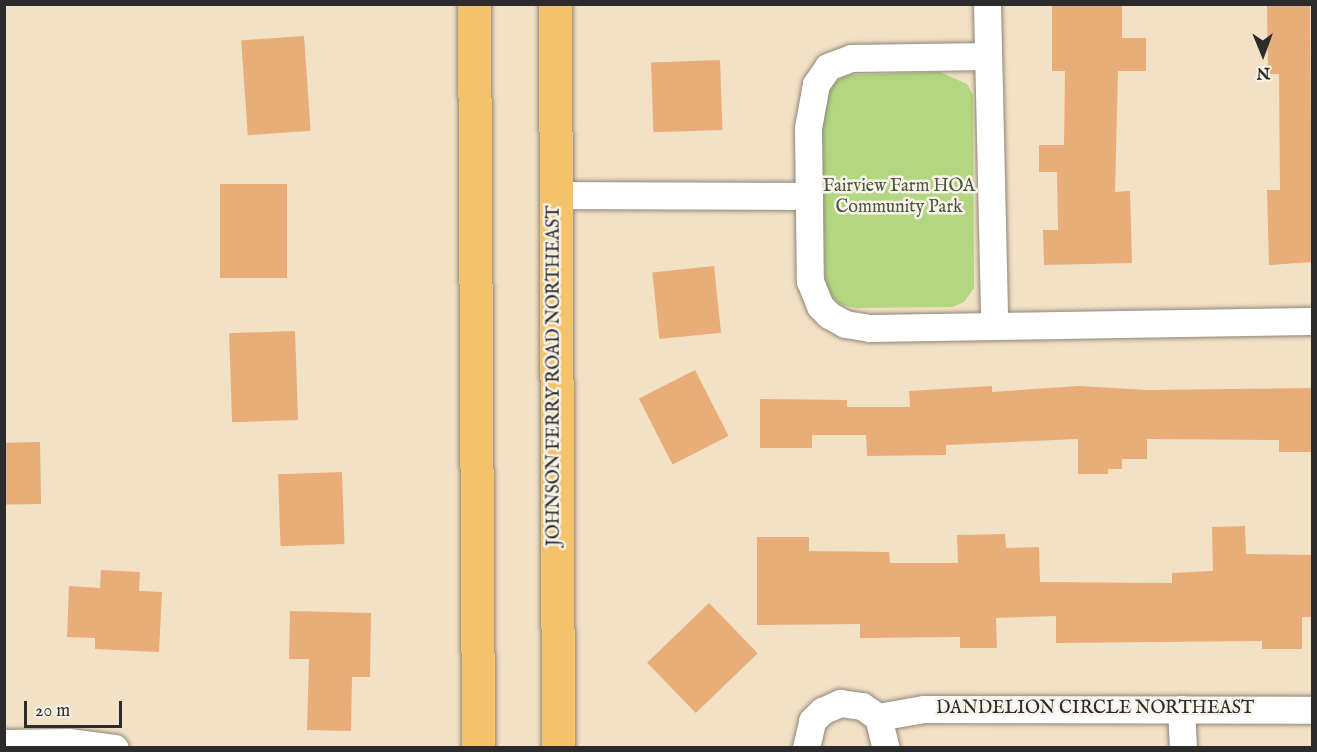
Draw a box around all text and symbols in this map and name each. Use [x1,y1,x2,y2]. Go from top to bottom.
north arrow [1233,24,1293,84]
text: N [1256,62,1270,82]
park label: Fairview Farm HOA Community Park [823,177,975,219]
street label: JOHNSON FERRY ROAD NORTHEAST [544,206,566,546]
scale bar [27,689,124,727]
street label: DANDELION CIRCLE NORTHEAST [936,698,1254,720]
text: 20 m [35,700,70,723]

